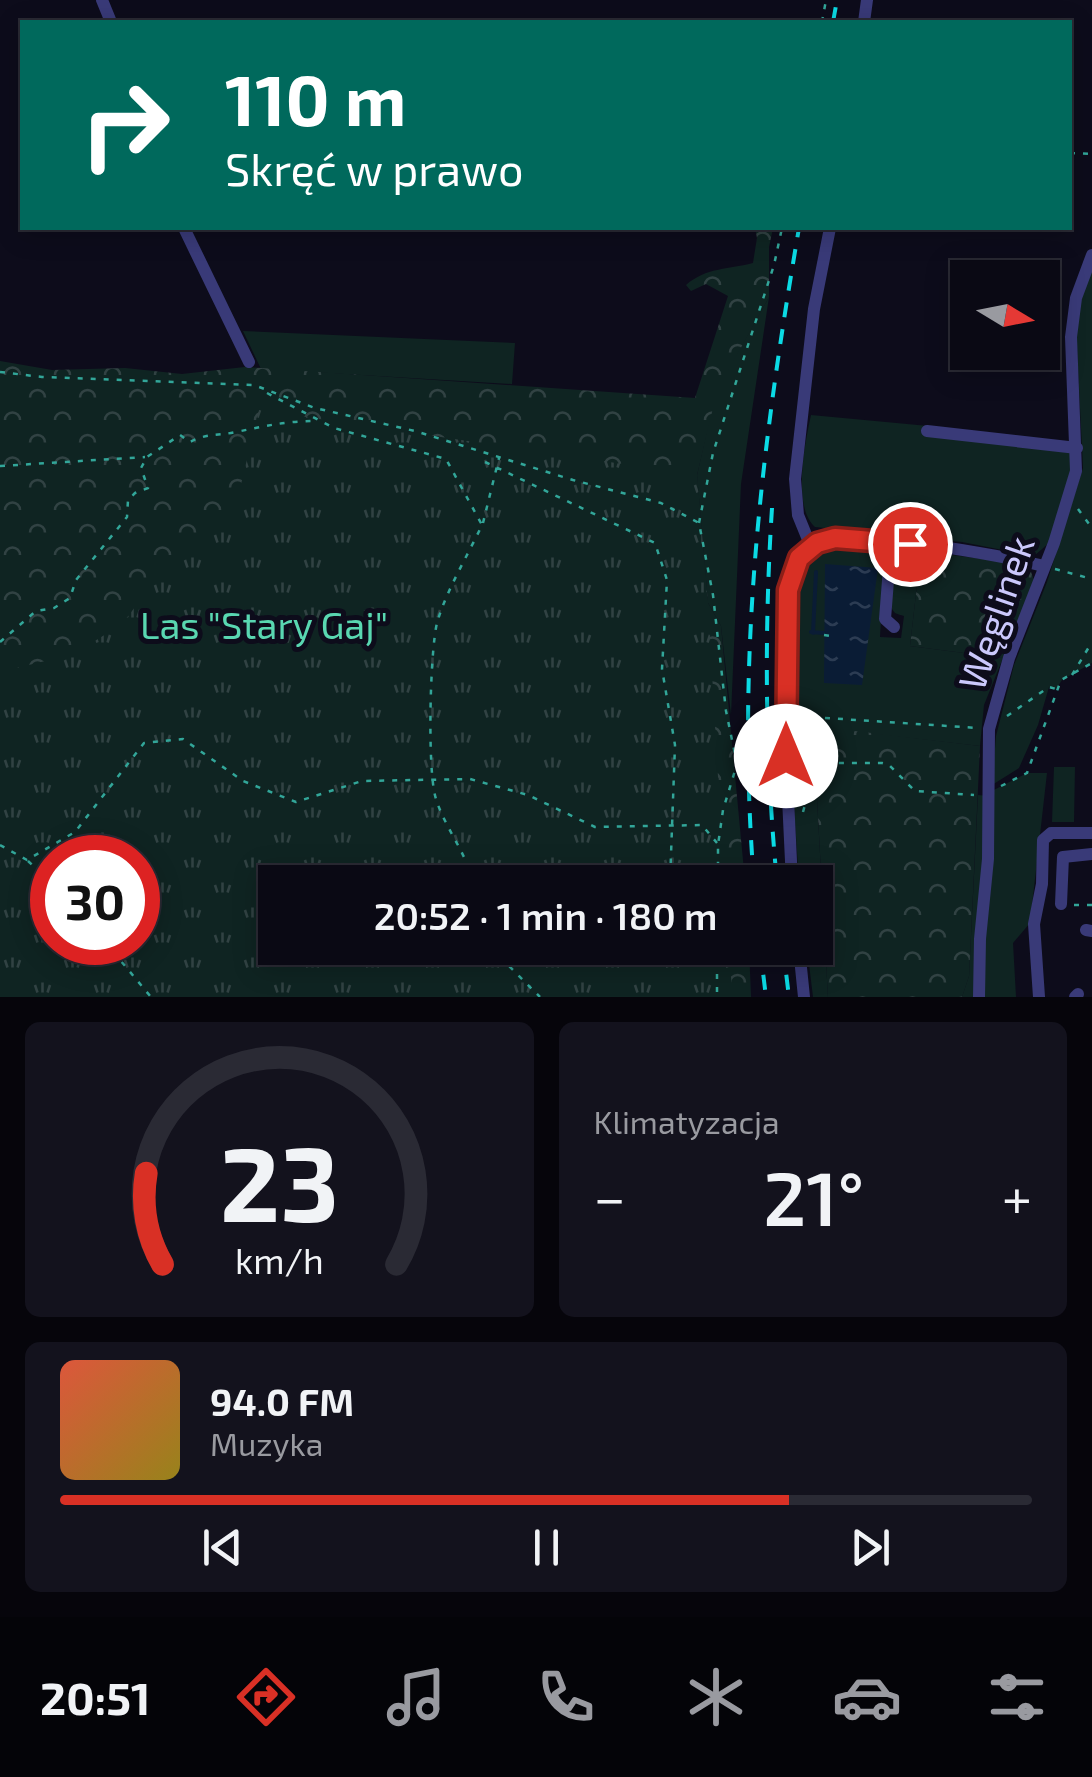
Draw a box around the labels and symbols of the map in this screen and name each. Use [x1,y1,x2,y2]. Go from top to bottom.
north arrow [950,260,1060,370]
pin [868,502,953,587]
street label: Węglinek [947,529,1043,695]
park label: Las "Stary Gaj" [140,601,388,647]
position arrow [734,704,838,808]
speed limit sign: 30 [30,835,160,965]

